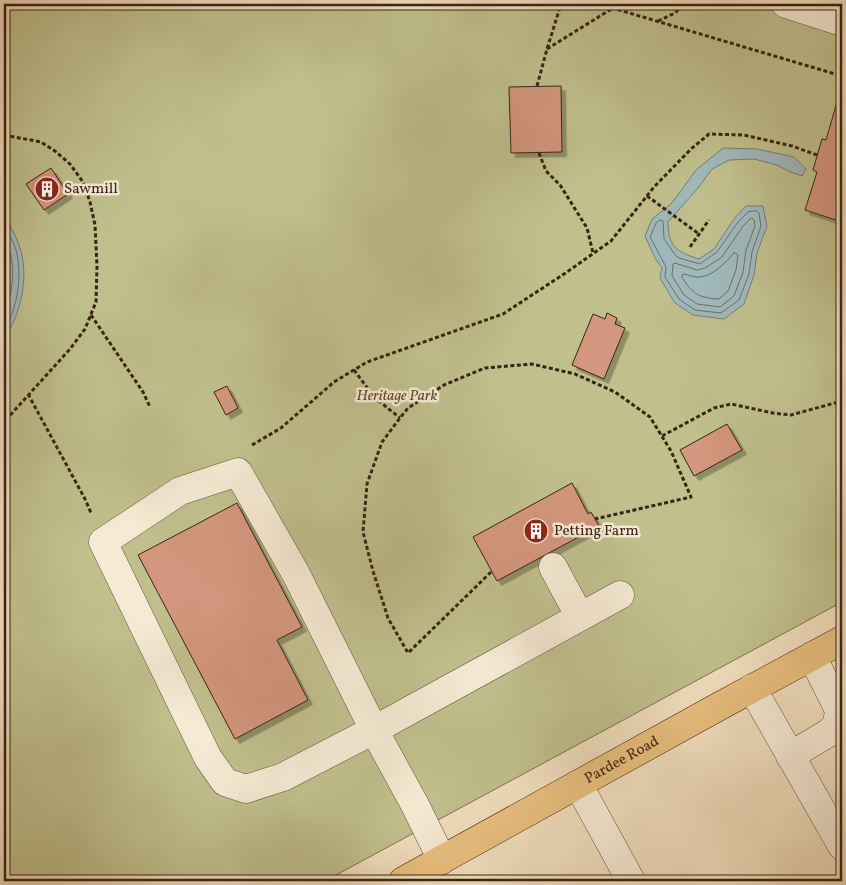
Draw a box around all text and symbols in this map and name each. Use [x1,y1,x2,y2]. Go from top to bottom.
building icon: Sawmill [34,176,60,202]
place label: Sawmill [64,179,118,200]
park label: Heritage Park [357,386,437,407]
building icon: Petting Farm [523,518,549,544]
place label: Petting Farm [554,521,639,542]
street label: Pardee Road [581,731,663,789]

